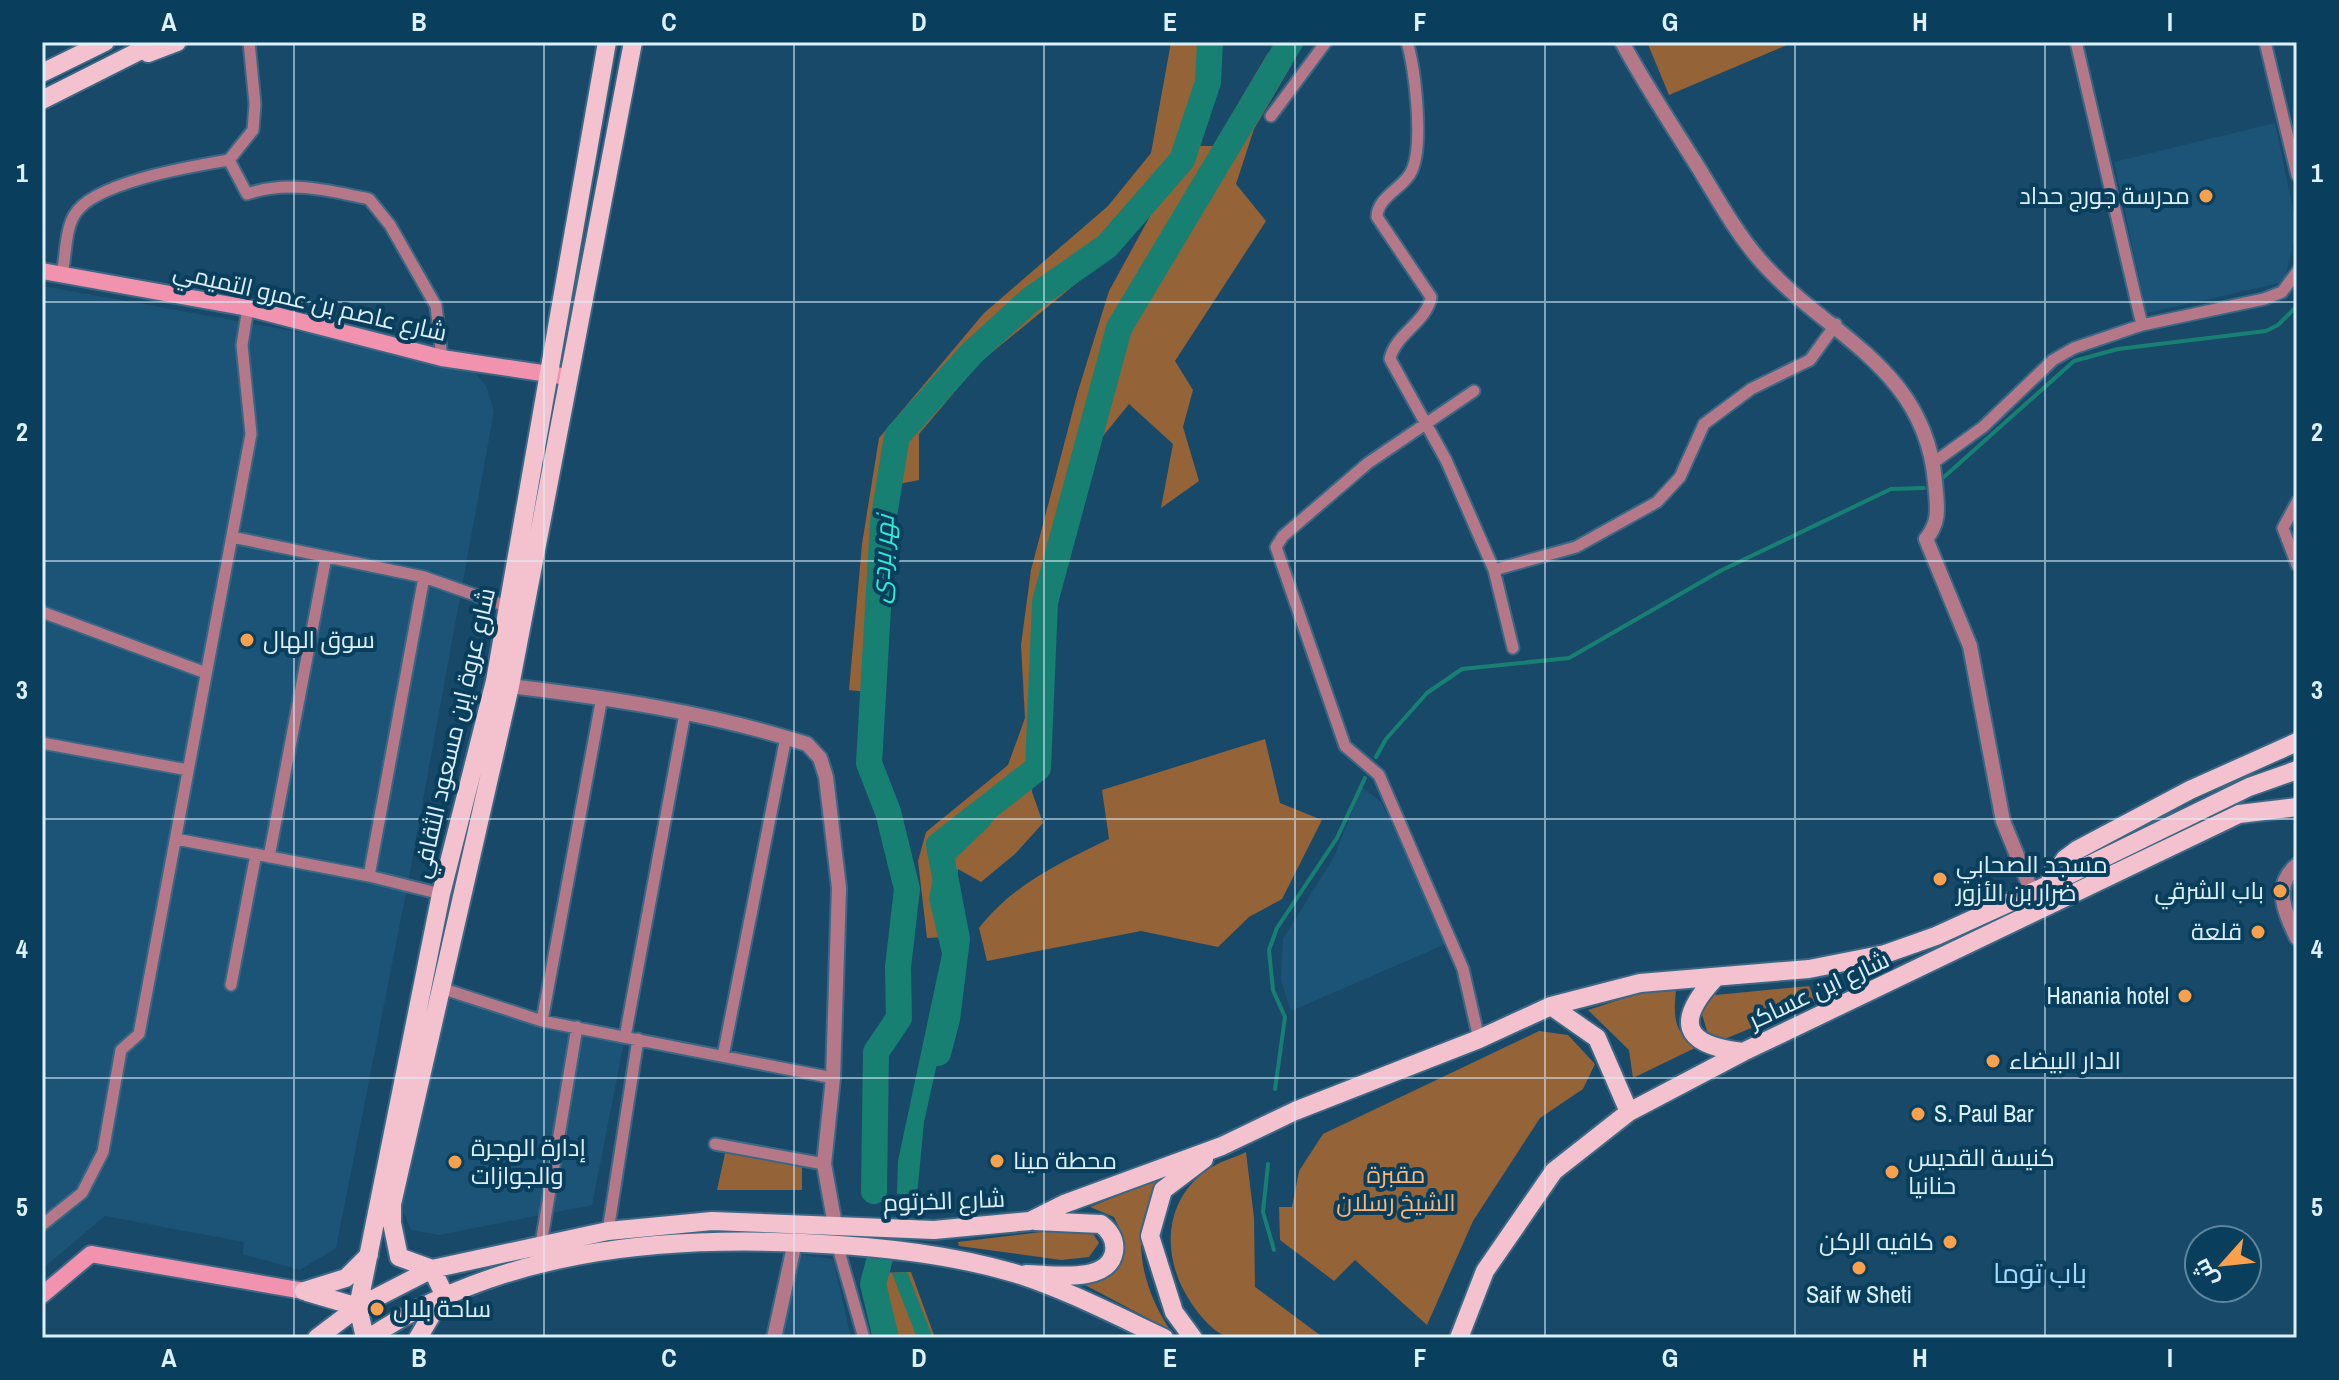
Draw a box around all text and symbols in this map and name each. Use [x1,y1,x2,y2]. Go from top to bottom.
text: A [161,4,177,39]
text: B [411,4,427,39]
text: C [661,4,677,39]
text: D [911,4,927,39]
text: E [1163,4,1177,39]
text: F [1413,4,1427,39]
text: G [1662,4,1678,39]
text: H [1912,4,1928,39]
text: I [2167,4,2173,39]
text: 1 [16,155,28,190]
text: 1 [2311,155,2323,190]
place label: مدرسة جورج حداد [2019,179,2190,212]
marker: مدرسة جورج حداد [2197,187,2215,205]
street label: شارع عاصم بن عمرو التميمي [169,254,450,352]
text: 2 [16,414,28,449]
text: 2 [2311,414,2323,449]
water label: نهر بردى [861,511,902,604]
street label: شارع عروة إبن مسعود الثقافي [404,585,506,882]
place label: سوق الهال [263,623,375,655]
marker: سوق الهال [238,631,256,649]
text: 3 [16,672,28,707]
text: 3 [2311,672,2323,707]
place label: مسجد الصحابي ضرار بن الأزور [1954,848,2108,908]
marker: مسجد الصحابي ضرار بن الأزور [1931,870,1949,888]
place label: باب الشرقي [2155,874,2264,910]
marker: باب الشرقي [2271,882,2289,900]
place label: قلعة [2191,915,2242,947]
marker: قلعة [2249,923,2267,941]
text: 4 [16,931,28,966]
text: 4 [2311,931,2323,966]
street label: شارع ابن عساكر [1741,943,1894,1037]
place label: Hanania hotel [2046,979,2169,1011]
marker: Hanania hotel [2176,987,2194,1005]
place label: الدار البيضاء [2009,1044,2121,1076]
marker: الدار البيضاء [1984,1052,2002,1070]
place label: S. Paul Bar [1934,1097,2034,1129]
marker: S. Paul Bar [1909,1105,1927,1123]
place label: إدارة الهجرة والجوازات [471,1131,586,1191]
place label: كنيسة القديس حنانيا [1908,1141,2055,1201]
place label: محطة مينا [1013,1144,1117,1176]
marker: محطة مينا [988,1152,1006,1170]
marker: إدارة الهجرة والجوازات [446,1153,464,1171]
park label: مقبرة الشيخ رسلان [1336,1158,1456,1219]
marker: كنيسة القديس حنانيا [1883,1163,1901,1181]
street label: شارع الخرتوم [882,1182,1006,1219]
text: 5 [16,1189,28,1224]
text: 5 [2311,1189,2323,1224]
north arrow [2183,1224,2263,1304]
place label: كافيه الركن [1819,1225,1934,1257]
marker: كافيه الركن [1941,1233,1959,1251]
district label: باب توما [1993,1254,2087,1292]
text: ش [2185,1254,2225,1292]
marker: Saif w Sheti [1850,1259,1868,1277]
place label: Saif w Sheti [1806,1278,1912,1310]
place label: ساحة بلال [393,1292,491,1324]
marker: ساحة بلال [368,1300,386,1318]
text: A [161,1340,177,1375]
text: B [411,1340,427,1375]
text: C [661,1340,677,1375]
text: D [911,1340,927,1375]
text: E [1163,1340,1177,1375]
text: F [1413,1340,1427,1375]
text: G [1662,1340,1678,1375]
text: H [1912,1340,1928,1375]
text: I [2167,1340,2173,1375]

